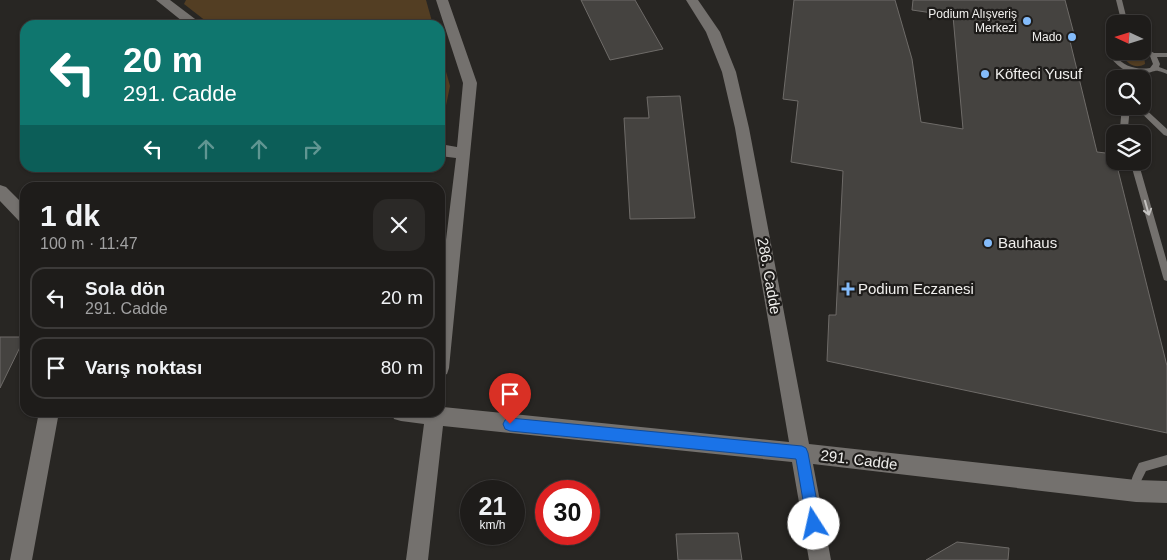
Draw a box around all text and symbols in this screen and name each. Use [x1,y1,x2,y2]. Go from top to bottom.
place label: Podium Alışveriş Merkezi [928,7,1017,35]
marker: Podium Alışveriş Merkezi [1021,15,1033,27]
north arrow [1106,15,1151,60]
map controls [1106,15,1151,170]
place label: Mado [1032,30,1062,44]
marker: Mado [1066,31,1078,43]
icon: left [40,40,105,105]
text: 20 m [123,40,203,79]
place label: Köfteci Yusuf [995,65,1083,82]
marker: Köfteci Yusuf [979,68,991,80]
button: search [1106,70,1151,115]
text: 291. Cadde [123,81,237,106]
button: layers [1106,125,1151,170]
icon: left [139,135,167,163]
icon: ahead [192,135,220,163]
icon: ahead [245,135,273,163]
icon: right [298,135,326,163]
text: 1 dk [40,199,100,232]
button: close [373,199,425,251]
one-way arrow [1143,200,1153,216]
place label: Bauhaus [998,234,1057,251]
text: 100 m · 11:47 [40,235,138,252]
street label: 286. Cadde [754,236,785,316]
marker: Bauhaus [982,237,994,249]
text: Sola dön [85,278,165,299]
place label: Podium Eczanesi [858,280,974,297]
marker: Podium Eczanesi [842,283,854,295]
icon: left [42,284,70,312]
text: 20 m [381,287,423,308]
text: 291. Cadde [85,300,168,317]
icon: arrive [42,354,70,382]
text: Varış noktası [85,357,202,378]
text: 80 m [381,357,423,378]
pin [489,373,531,424]
icon: arrive [496,380,524,408]
street label: 291. Cadde [820,446,899,473]
speed limit sign: 30 [535,480,600,545]
text: 21 [479,492,506,520]
position arrow [787,497,839,549]
text: km/h [479,518,506,532]

